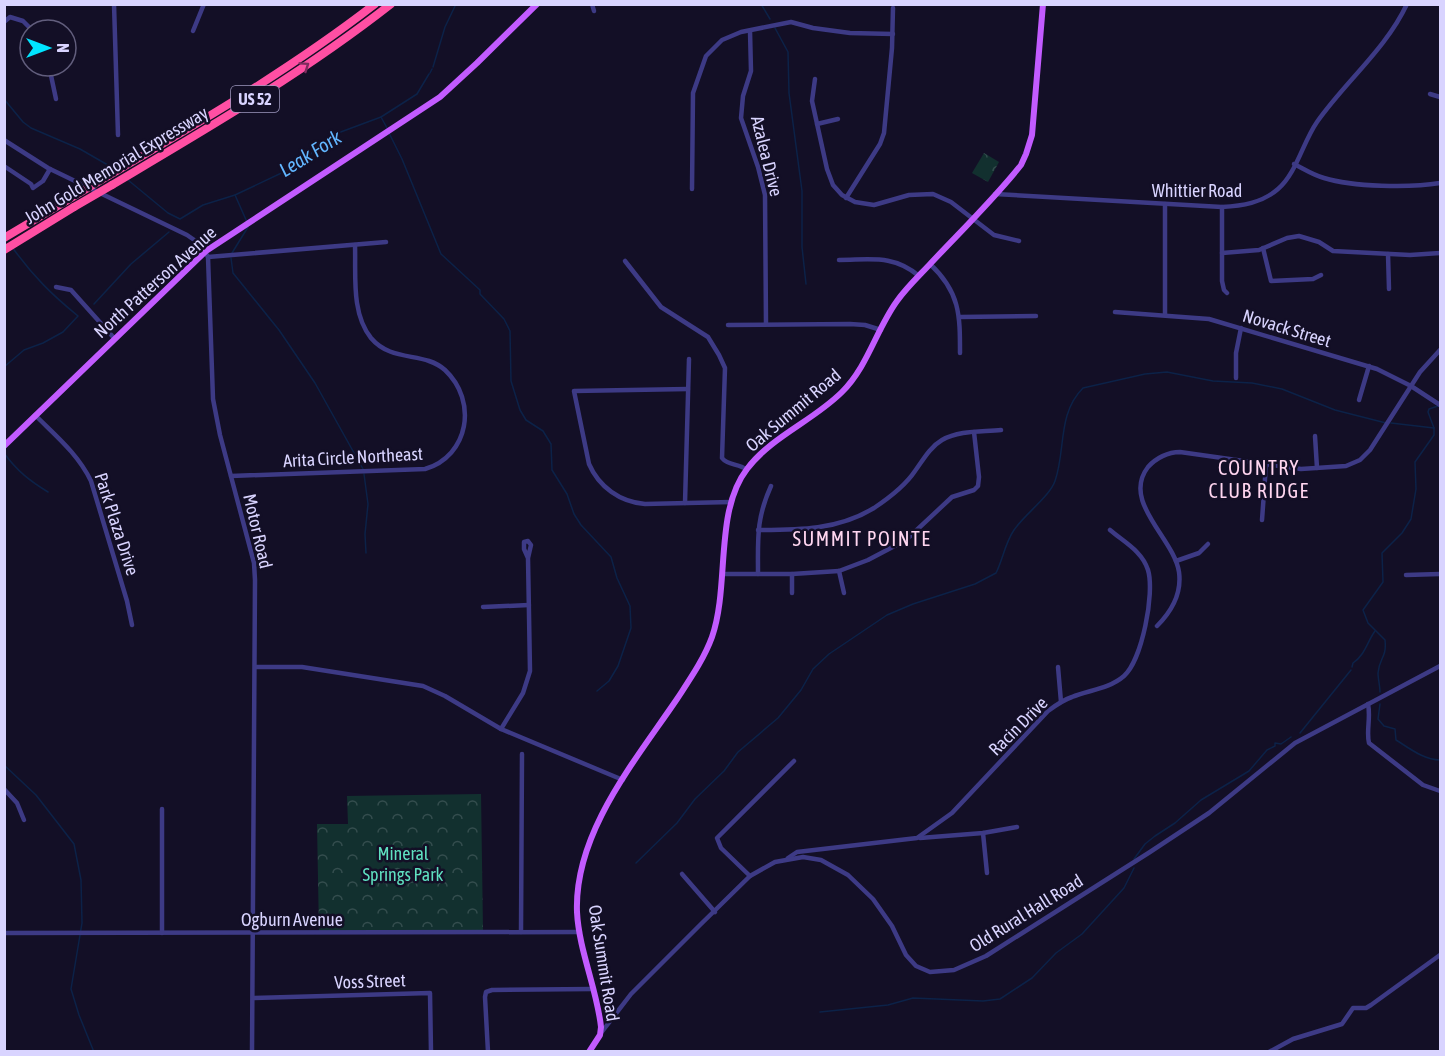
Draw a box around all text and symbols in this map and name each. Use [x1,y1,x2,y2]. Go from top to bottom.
north arrow [18,18,78,78]
text: N [54,43,72,53]
one-way arrow [299,62,310,73]
road number: US 52 [231,86,279,112]
street label: John Gold Memorial Expressway [20,102,212,228]
street label: Azalea Drive [747,114,787,198]
water label: Leak Fork [275,125,346,181]
street label: Whittier Road [1152,180,1242,201]
street label: North Patterson Avenue [90,222,220,342]
street label: Novack Street [1240,305,1334,351]
street label: Oak Summit Road [741,364,845,456]
street label: Arita Circle Northeast [283,443,423,471]
district label: COUNTRY CLUB RIDGE [1208,456,1310,502]
street label: Park Plaza Drive [91,470,143,578]
street label: Motor Road [239,492,277,570]
district label: SUMMIT POINTE [793,527,931,550]
street label: Racin Drive [984,692,1052,760]
park label: Mineral Springs Park [363,843,444,885]
street label: Old Rural Hall Road [966,870,1086,956]
street label: Oak Summit Road [584,903,624,1023]
street label: Ogburn Avenue [241,909,343,930]
street label: Voss Street [334,969,406,993]

